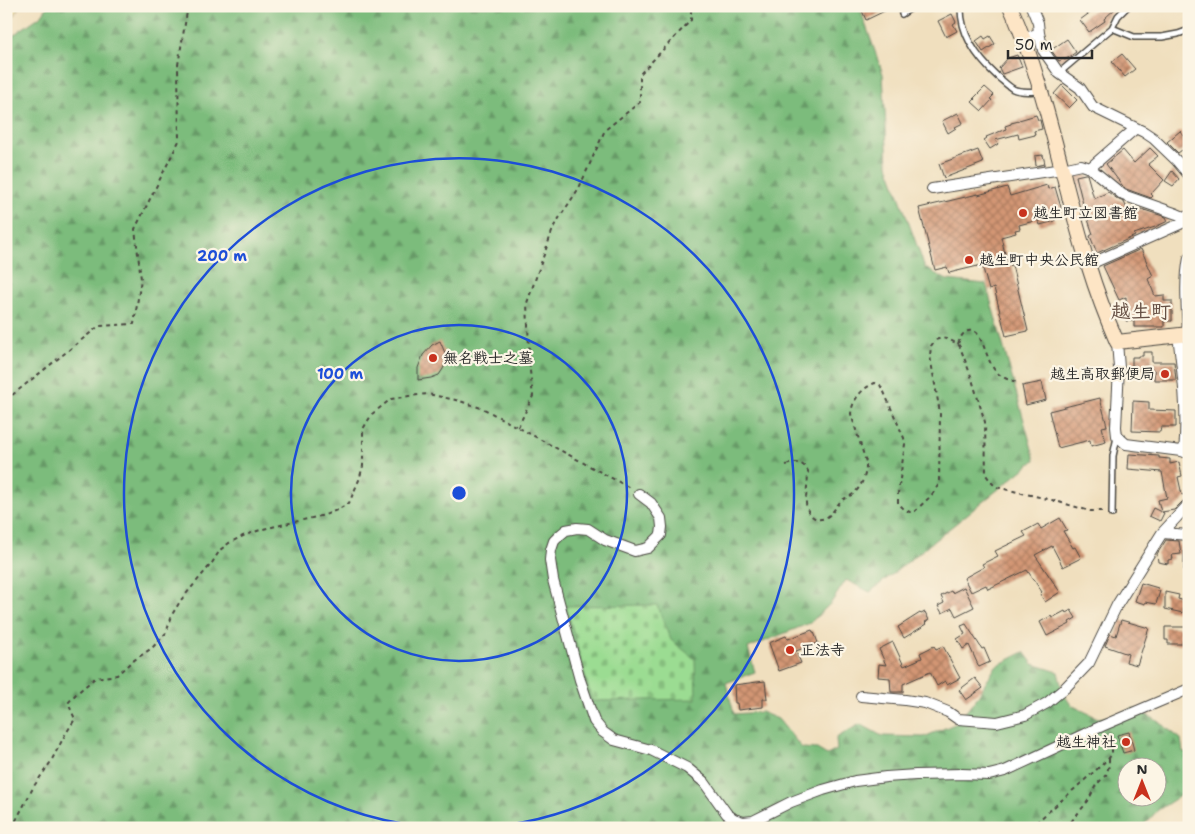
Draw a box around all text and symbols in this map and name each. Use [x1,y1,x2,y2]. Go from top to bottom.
scale bar [1008,28,1091,60]
text: 50 m [1015,35,1053,55]
place label: 越生町立図書館 [1033,203,1138,223]
marker: 越生町立図書館 [1017,207,1029,219]
text: 200 m [197,246,247,266]
place label: 越生町中央公民館 [979,250,1099,270]
marker: 越生町中央公民館 [963,254,975,266]
district label: 越生町 [1111,298,1171,324]
place label: 無名戦士之墓 [443,348,533,368]
marker: 無名戦士之墓 [427,352,439,364]
text: 100 m [317,364,363,384]
place label: 越生高取郵便局 [1050,364,1155,384]
marker: 越生高取郵便局 [1159,368,1171,380]
centre of rings [450,484,468,502]
place label: 正法寺 [800,640,845,660]
marker: 正法寺 [784,644,796,656]
place label: 越生神社 [1056,732,1116,752]
marker: 越生神社 [1120,736,1132,748]
north arrow [1118,756,1168,806]
text: N [1136,760,1148,778]

